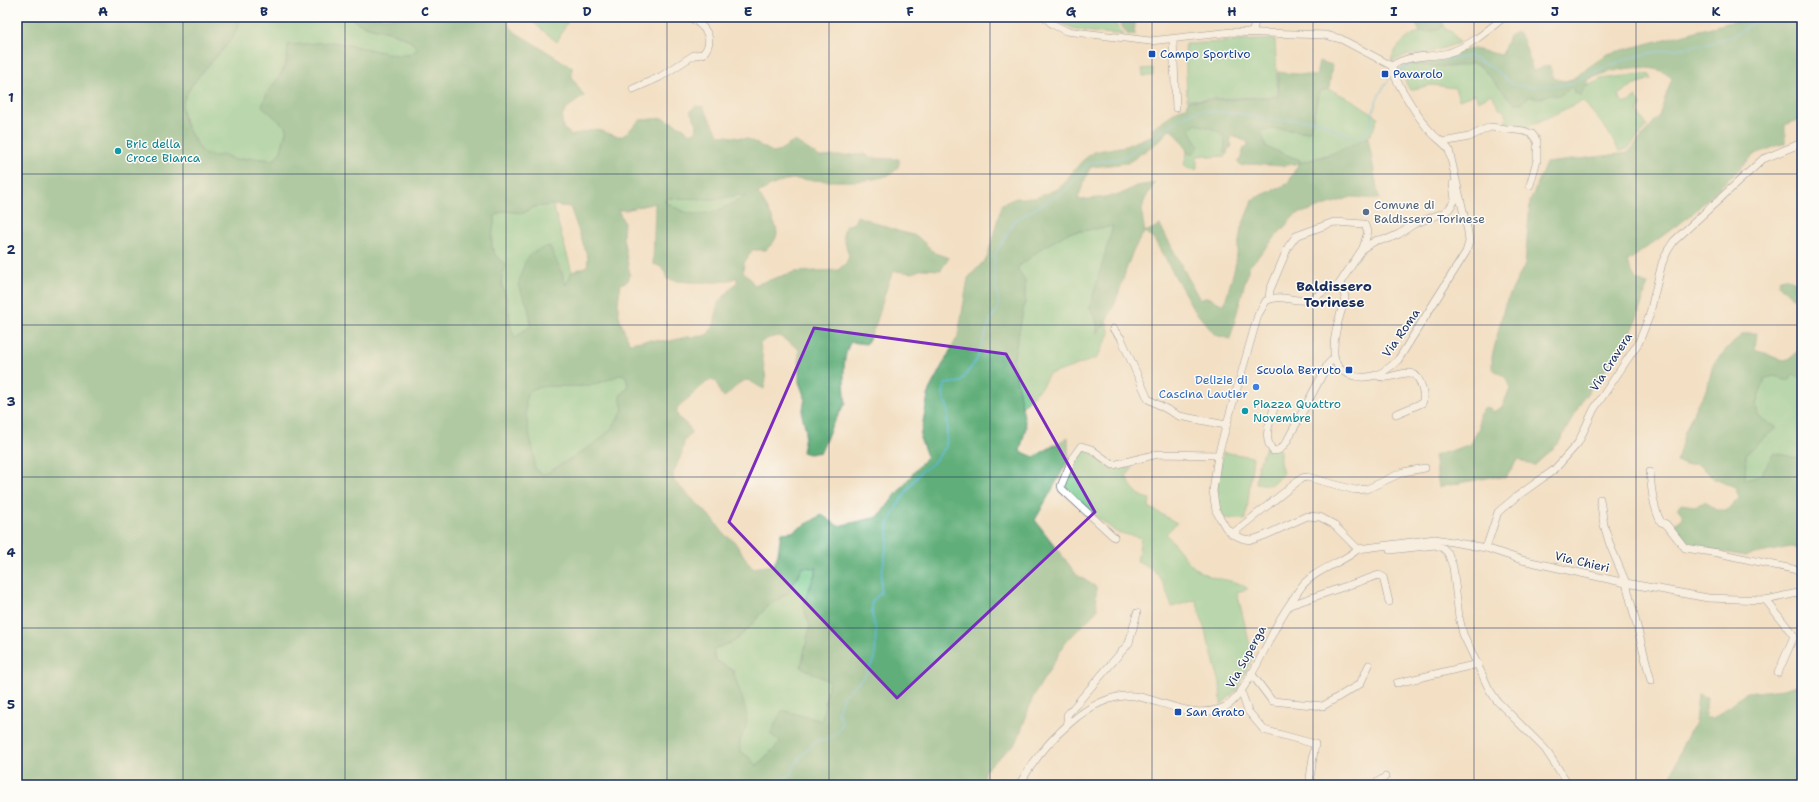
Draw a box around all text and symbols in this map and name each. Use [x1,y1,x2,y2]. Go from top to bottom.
text: A [98,3,108,20]
text: B [260,3,268,20]
text: C [421,3,429,20]
text: D [582,3,592,20]
text: E [744,3,753,20]
text: F [906,3,914,20]
text: G [1066,3,1077,20]
text: H [1227,3,1237,20]
text: I [1390,3,1398,20]
text: J [1551,3,1559,20]
text: K [1712,3,1721,20]
place label: Campo Sportivo [1160,46,1251,62]
marker: Campo Sportivo [1147,49,1157,59]
place label: Pavarolo [1393,66,1443,82]
marker: Pavarolo [1380,69,1390,79]
text: 1 [8,89,14,106]
place label: Bric della Croce Bianca [126,136,201,166]
marker: Bric della Croce Bianca [113,146,123,156]
place label: Comune di Baldissero Torinese [1374,197,1485,227]
marker: Comune di Baldissero Torinese [1361,207,1371,217]
text: 2 [6,241,16,258]
district label: Baldissero Torinese [1296,277,1372,311]
street label: Via Roma [1378,305,1424,360]
street label: Via Cravera [1586,329,1636,394]
place label: Scuola Berruto [1256,362,1341,378]
marker: Scuola Berruto [1344,365,1354,375]
place label: Delizie di Cascina Lautier [1159,372,1248,402]
marker: Delizie di Cascina Lautier [1251,382,1261,392]
text: 3 [6,393,16,410]
place label: Piazza Quattro Novembre [1253,396,1341,426]
marker: Piazza Quattro Novembre [1240,406,1250,416]
text: 4 [6,544,16,561]
street label: Via Chieri [1553,548,1611,576]
street label: Via Superga [1222,622,1270,691]
text: 5 [7,696,15,713]
place label: San Grato [1186,704,1245,720]
marker: San Grato [1173,707,1183,717]

